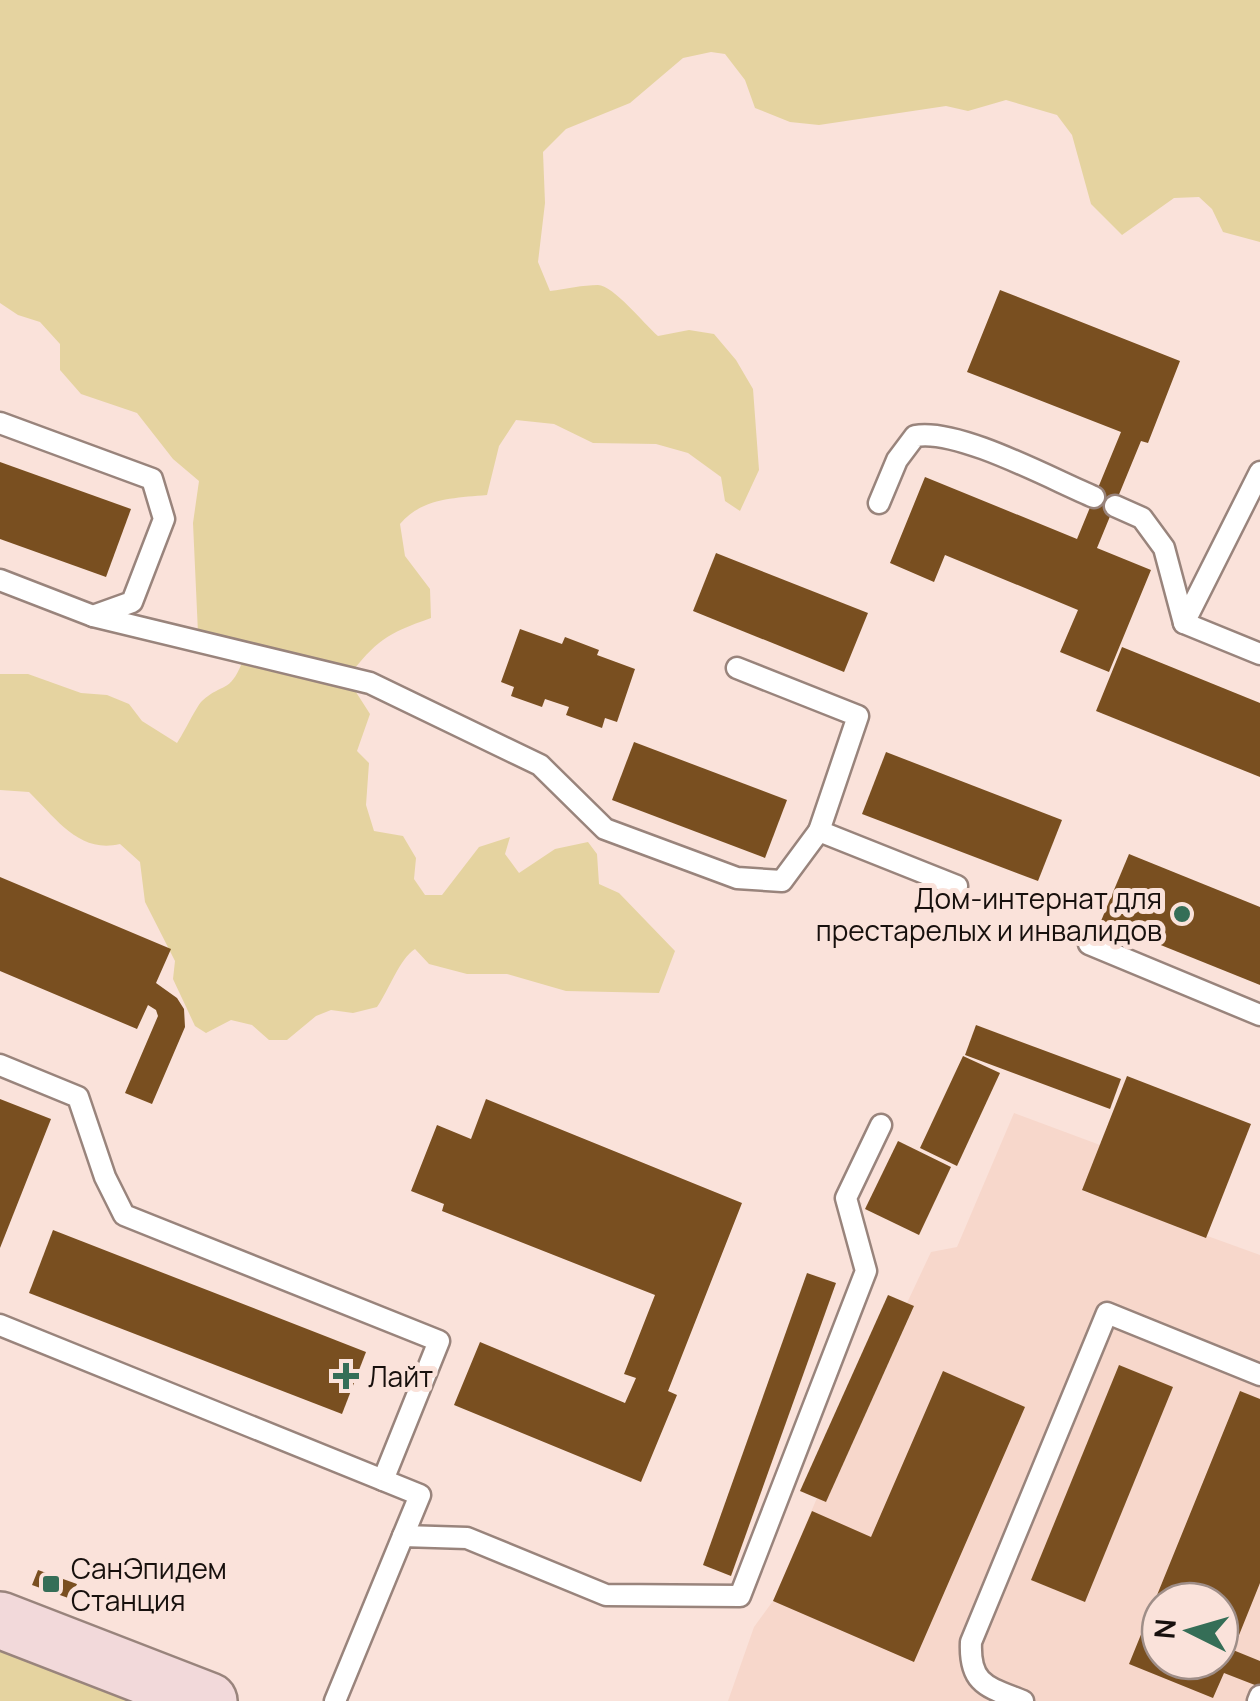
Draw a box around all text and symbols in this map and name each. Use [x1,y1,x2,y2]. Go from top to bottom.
place label: Дом-интернат для престарелых и инвалидов [816,879,1162,949]
marker: Дом-интернат для престарелых и инвалидов [1171,903,1193,925]
place label: Лайт [368,1357,433,1395]
marker: Лайт [333,1363,359,1389]
place label: СанЭпидем Станция [71,1549,227,1619]
marker: СанЭпидем Станция [40,1573,62,1595]
north arrow [1140,1581,1240,1681]
text: N [1144,1617,1184,1640]

